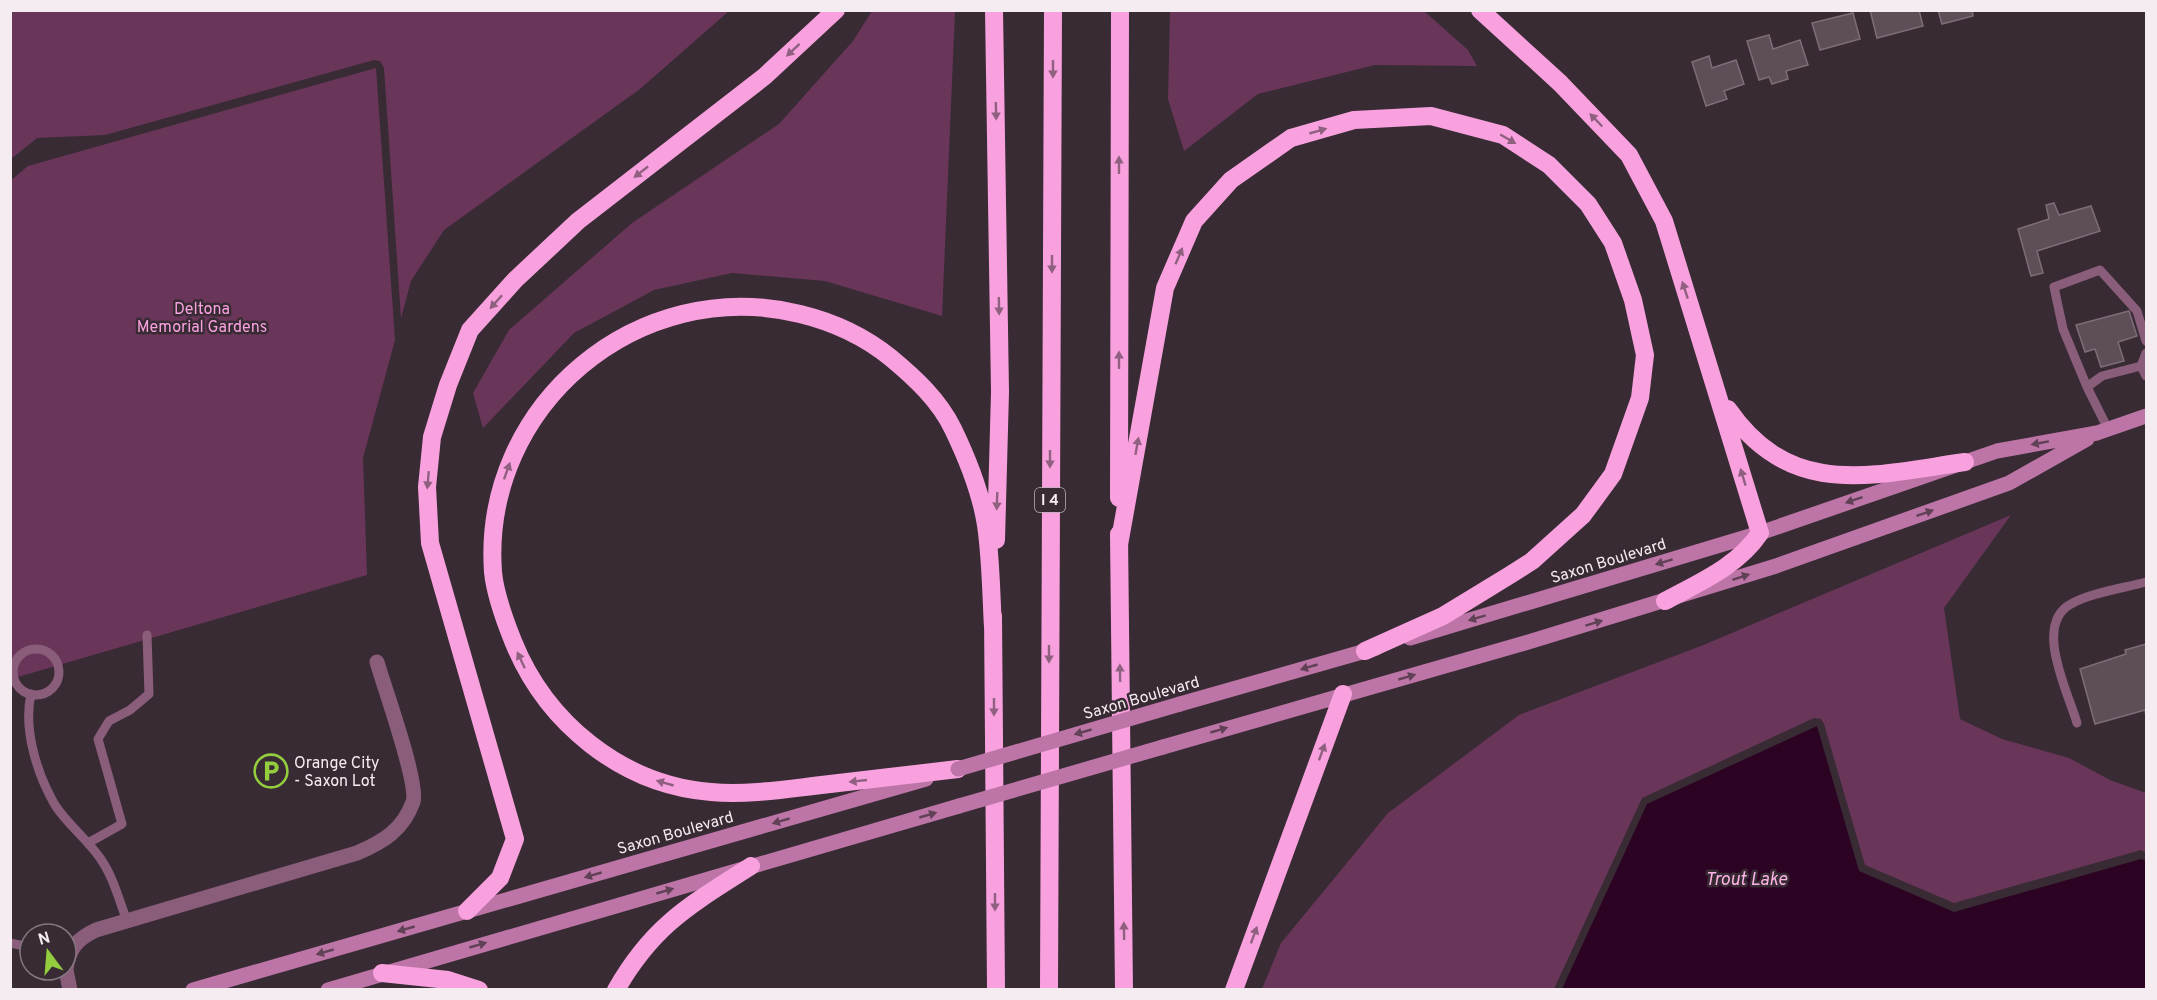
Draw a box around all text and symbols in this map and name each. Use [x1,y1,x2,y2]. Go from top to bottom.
one-way arrow [786,43,801,56]
one-way arrow [1048,59,1058,78]
one-way arrow [991,101,1001,120]
one-way arrow [1589,113,1603,128]
one-way arrow [1309,126,1327,135]
one-way arrow [1500,134,1517,144]
one-way arrow [1114,156,1124,175]
one-way arrow [633,165,648,177]
one-way arrow [1174,247,1184,265]
one-way arrow [1047,254,1056,273]
one-way arrow [1680,281,1689,299]
one-way arrow [489,294,503,309]
one-way arrow [994,296,1004,315]
park label: Deltona Memorial Gardens [137,300,267,338]
one-way arrow [1114,351,1124,370]
one-way arrow [1132,436,1141,455]
one-way arrow [2030,439,2049,448]
one-way arrow [1045,449,1055,468]
one-way arrow [503,462,513,480]
one-way arrow [1738,467,1747,485]
one-way arrow [423,470,433,489]
road number: I 4 [1035,488,1065,512]
one-way arrow [992,491,1001,510]
one-way arrow [1844,496,1862,506]
one-way arrow [1916,508,1934,518]
street label: Saxon Boulevard [1548,535,1669,589]
one-way arrow [1655,558,1673,567]
one-way arrow [1732,572,1750,581]
one-way arrow [1468,614,1486,623]
one-way arrow [1585,618,1603,627]
one-way arrow [1044,644,1054,663]
one-way arrow [517,651,526,668]
one-way arrow [1300,663,1318,672]
one-way arrow [1115,664,1125,683]
one-way arrow [1398,671,1416,681]
street label: Saxon Boulevard [1081,673,1202,725]
one-way arrow [989,697,999,716]
one-way arrow [1210,725,1228,734]
one-way arrow [1074,728,1092,737]
one-way arrow [1318,743,1327,761]
parking icon: Orange City - Saxon Lot [253,753,289,789]
place label: Orange City - Saxon Lot [294,754,379,792]
one-way arrow [849,776,868,786]
one-way arrow [656,778,674,787]
street label: Saxon Boulevard [615,808,736,860]
one-way arrow [919,810,937,819]
one-way arrow [772,816,790,826]
water label: Trout Lake [1705,869,1788,892]
one-way arrow [584,871,602,880]
one-way arrow [657,886,675,895]
one-way arrow [990,892,1000,911]
north arrow [18,922,78,982]
one-way arrow [1119,922,1129,941]
one-way arrow [397,925,415,934]
one-way arrow [1250,925,1260,943]
text: N [36,928,53,951]
one-way arrow [469,940,487,949]
one-way arrow [316,948,334,957]

